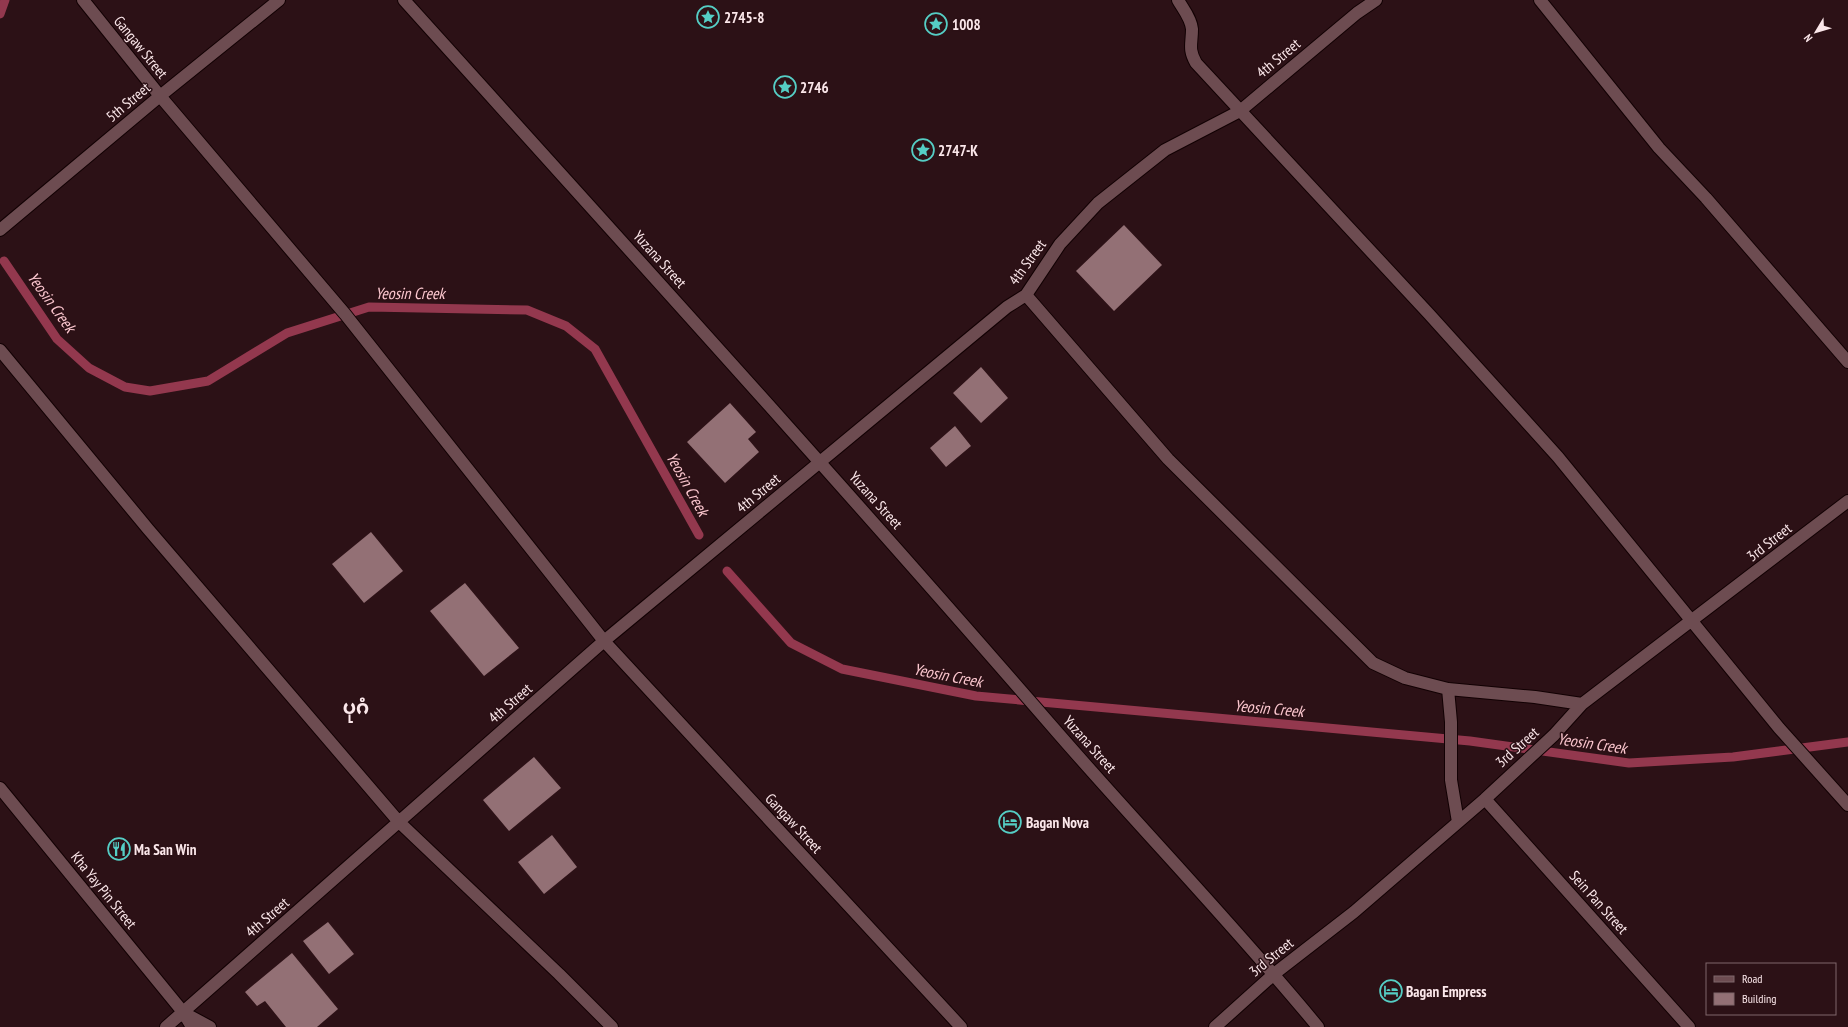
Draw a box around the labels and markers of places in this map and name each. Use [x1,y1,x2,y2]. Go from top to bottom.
place icon: 2745-8 [695,4,721,30]
place label: 2745-8 [724,8,764,27]
place icon: 1008 [923,11,949,37]
place label: 1008 [952,15,981,34]
place icon: 2746 [772,74,798,100]
place label: 2746 [800,78,829,97]
place icon: 2747-K [910,137,936,163]
place label: 2747-K [938,141,978,160]
hotel icon: Bagan Nova [997,809,1023,835]
place label: Bagan Nova [1026,813,1089,832]
restaurant icon: Ma San Win [106,836,132,862]
place label: Ma San Win [134,840,197,859]
hotel icon: Bagan Empress [1378,978,1404,1004]
place label: Bagan Empress [1406,982,1487,1001]

